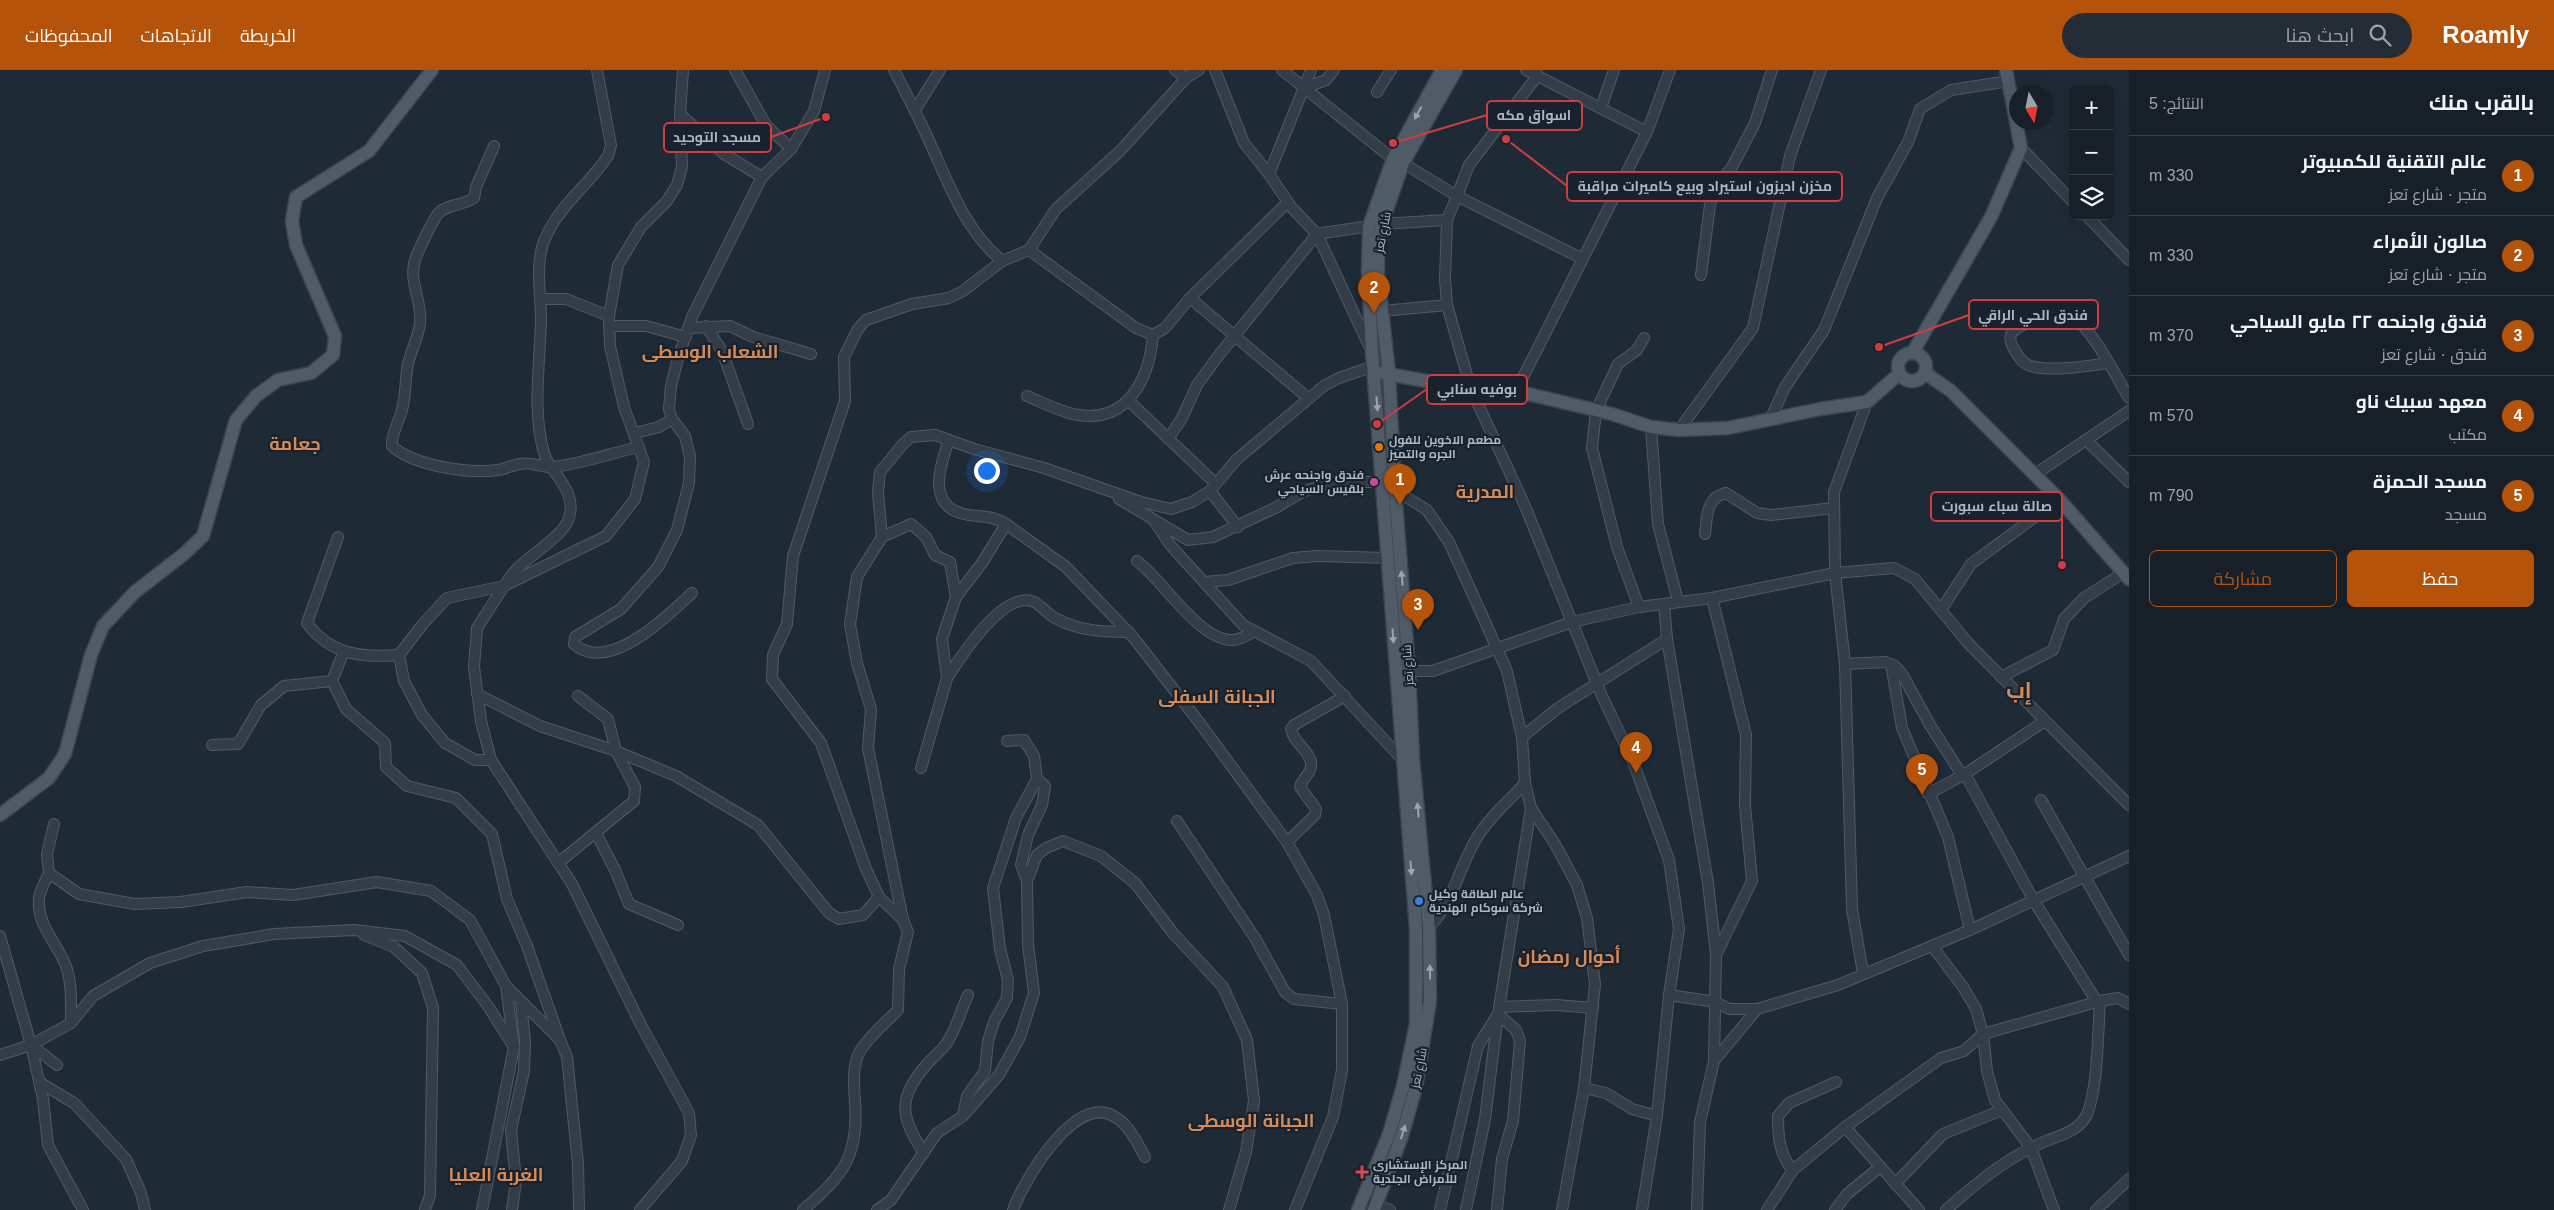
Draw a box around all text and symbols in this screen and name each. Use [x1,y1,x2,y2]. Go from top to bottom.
search box [2062,13,2412,58]
icon: search [2366,21,2394,49]
text: Roamly [2442,21,2529,48]
text: ابحث هنا [2286,25,2354,46]
text: المحفوظات [25,26,113,46]
text: الاتجاهات [141,26,212,46]
text: الخريطة [240,26,296,46]
north arrow [2009,85,2054,130]
map controls [2069,85,2114,220]
button: + [2069,85,2114,130]
text: بالقرب منك [2429,91,2534,114]
text: النتائج: 5 [2149,95,2204,112]
callout: اسواق مكه [1487,101,1582,130]
one-way arrow [1414,106,1423,119]
text: اسواق مكه [1497,107,1571,124]
callout: مسجد التوحيد [664,123,771,152]
text: مسجد التوحيد [673,129,761,146]
button: − [2069,130,2114,175]
text: عالم التقنية للكمبيوتر [2302,151,2487,172]
text: 330 m [2149,167,2193,184]
text: 1 [2514,167,2522,184]
callout: مخزن اديزون استيراد وبيع كاميرات مراقبة [1567,172,1842,201]
button: layers [2069,175,2114,220]
text: مخزن اديزون استيراد وبيع كاميرات مراقبة [1578,178,1832,196]
text: متجر · شارع تعز [2389,186,2487,203]
street label: شارع تعز [1372,210,1395,255]
text: صالون الأمراء [2373,231,2487,252]
text: 330 m [2149,247,2193,264]
text: 2 [2514,247,2522,264]
text: متجر · شارع تعز [2389,266,2487,283]
pin: 2 [1358,272,1390,313]
callout: فندق الحي الراقي [1969,300,2098,329]
text: فندق الحي الراقي [1978,307,2088,327]
text: فندق واجنحه ٢٢ مايو السياحي [2230,311,2487,332]
text: 370 m [2149,327,2193,344]
text: 3 [2514,327,2522,344]
district label: الشعاب الوسطى [642,342,778,363]
text: فندق · شارع تعز [2381,346,2487,363]
callout: بوفيه سنابي [1427,375,1527,404]
text: بوفيه سنابي [1437,381,1517,401]
text: معهد سبيك ناو [2356,391,2487,412]
one-way arrow [1373,396,1381,412]
text: 570 m [2149,407,2193,424]
text: 4 [2514,407,2522,424]
text: مكتب [2448,426,2487,443]
place label: مطعم الاخوين للفول الجره والتميز [1388,433,1501,462]
district label: جعامة [269,434,321,454]
marker: مطعم الاخوين للفول الجره والتميز [1373,441,1385,453]
your location [974,458,1000,484]
pin: 1 [1384,464,1416,505]
place label: فندق واجنحه عرش بلقيس السياحي [1265,468,1364,499]
text: مسجد الحمزة [2373,471,2487,492]
marker: فندق واجنحه عرش بلقيس السياحي [1368,476,1380,488]
district label: المدرية [1456,482,1514,502]
text: 790 m [2149,487,2193,504]
text: 5 [2514,487,2522,504]
callout: صالة سباء سبورت [1931,492,2062,521]
text: صالة سباء سبورت [1942,498,2052,515]
text: مسجد [2445,506,2487,523]
button: مشاركة [2149,550,2337,607]
button: حفظ [2347,550,2534,607]
one-way arrow [1397,570,1405,586]
pin: 3 [1402,589,1434,630]
one-way arrow [1389,628,1397,644]
street label: شارع تعز [1400,644,1417,687]
district label: إب [2006,678,2032,705]
district label: الجبانة السفلى [1158,687,1276,708]
pin: 4 [1620,732,1652,773]
pin: 5 [1906,754,1938,795]
one-way arrow [1414,802,1422,818]
one-way arrow [1407,860,1415,876]
place label: عالم الطاقة وكيل شركة سوكام الهندية [1429,887,1543,916]
marker: عالم الطاقة وكيل شركة سوكام الهندية [1413,895,1425,907]
district label: أحوال رمضان [1518,944,1620,968]
one-way arrow [1425,964,1433,980]
street label: شارع تعز [1408,1046,1431,1091]
district label: الجبانة الوسطى [1188,1111,1314,1132]
one-way arrow [1399,1124,1407,1139]
place label: المركز الإستشاري للأمراض الجلدية [1373,1158,1467,1187]
district label: الغربة العليا [449,1165,543,1186]
marker: المركز الإستشاري للأمراض الجلدية [1355,1165,1369,1179]

